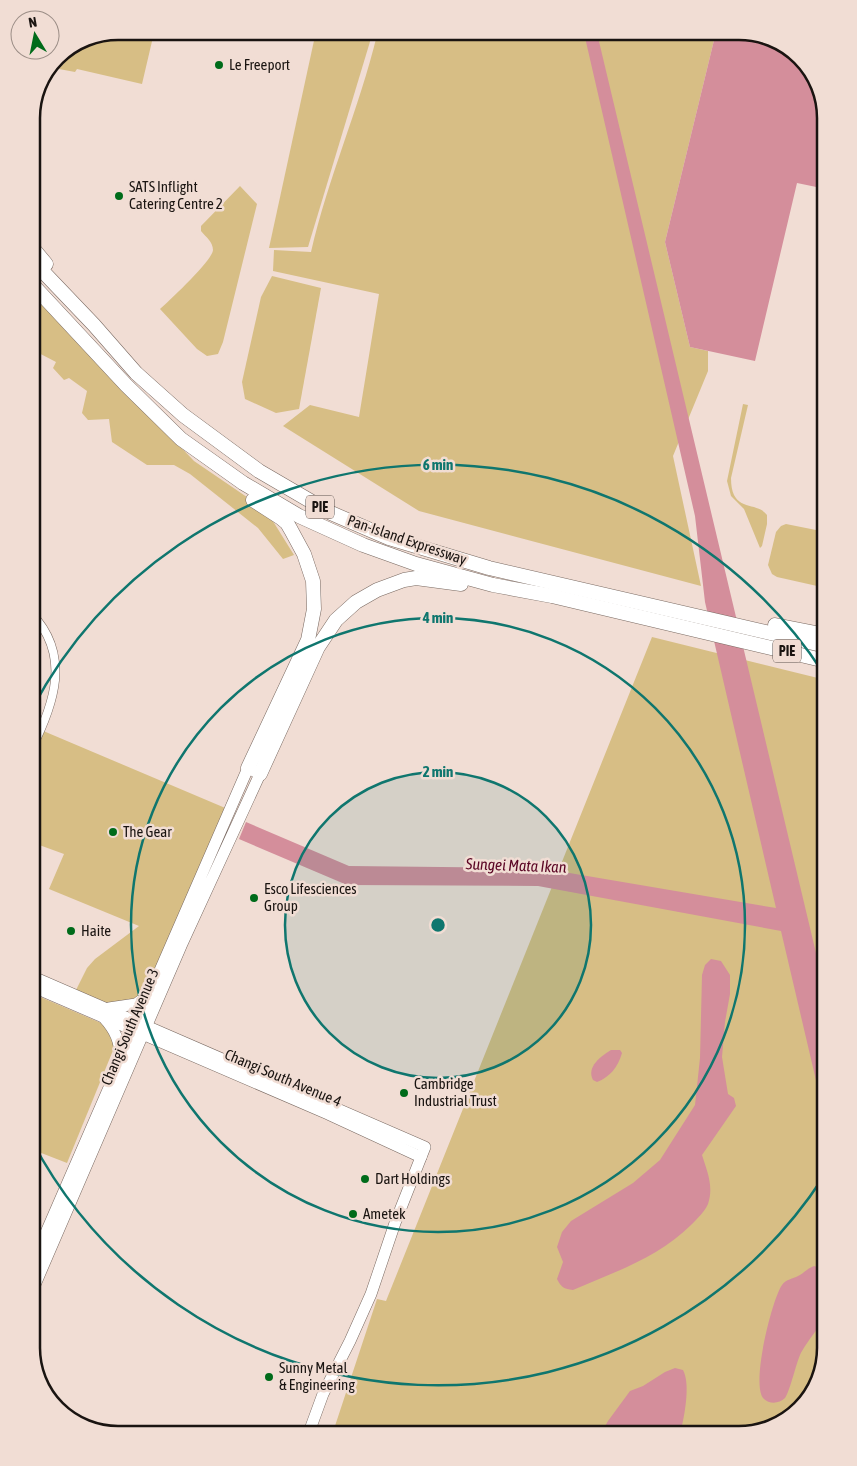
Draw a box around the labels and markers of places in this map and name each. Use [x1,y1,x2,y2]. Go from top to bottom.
place label: Le Freeport [229,56,290,73]
marker: Le Freeport [213,59,225,71]
place label: SATS Inflight Catering Centre 2 [129,178,223,212]
marker: SATS Inflight Catering Centre 2 [113,190,125,202]
place label: The Gear [123,823,172,840]
marker: The Gear [107,826,119,838]
place label: Esco Lifesciences Group [264,880,357,914]
marker: Esco Lifesciences Group [248,892,260,904]
centre of rings [429,916,447,934]
place label: Haite [81,922,111,939]
marker: Haite [65,925,77,937]
place label: Cambridge Industrial Trust [414,1075,497,1109]
marker: Cambridge Industrial Trust [398,1087,410,1099]
place label: Dart Holdings [375,1170,450,1187]
marker: Dart Holdings [359,1173,371,1185]
place label: Ametek [363,1205,406,1222]
marker: Ametek [347,1208,359,1220]
place label: Sunny Metal & Engineering [279,1359,355,1393]
marker: Sunny Metal & Engineering [263,1371,275,1383]

